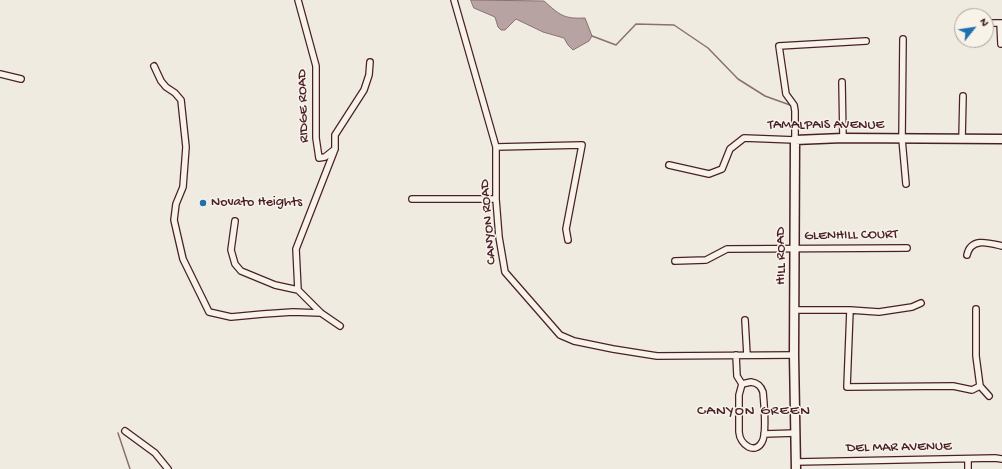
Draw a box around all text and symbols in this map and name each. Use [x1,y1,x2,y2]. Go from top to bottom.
north arrow [954,8,994,48]
text: N [977,16,991,29]
street label: RIDGE ROAD [294,69,314,143]
street label: TAMALPAIS AVENUE [768,118,884,134]
street label: CANYON ROAD [477,179,501,265]
place label: Novato Heights [211,195,302,211]
marker: Novato Heights [198,198,208,208]
street label: HILL ROAD [774,227,790,285]
street label: GLENHILL COURT [804,227,898,245]
district label: CANYON GREEN [697,403,811,421]
street label: DEL MAR AVENUE [846,439,952,457]

